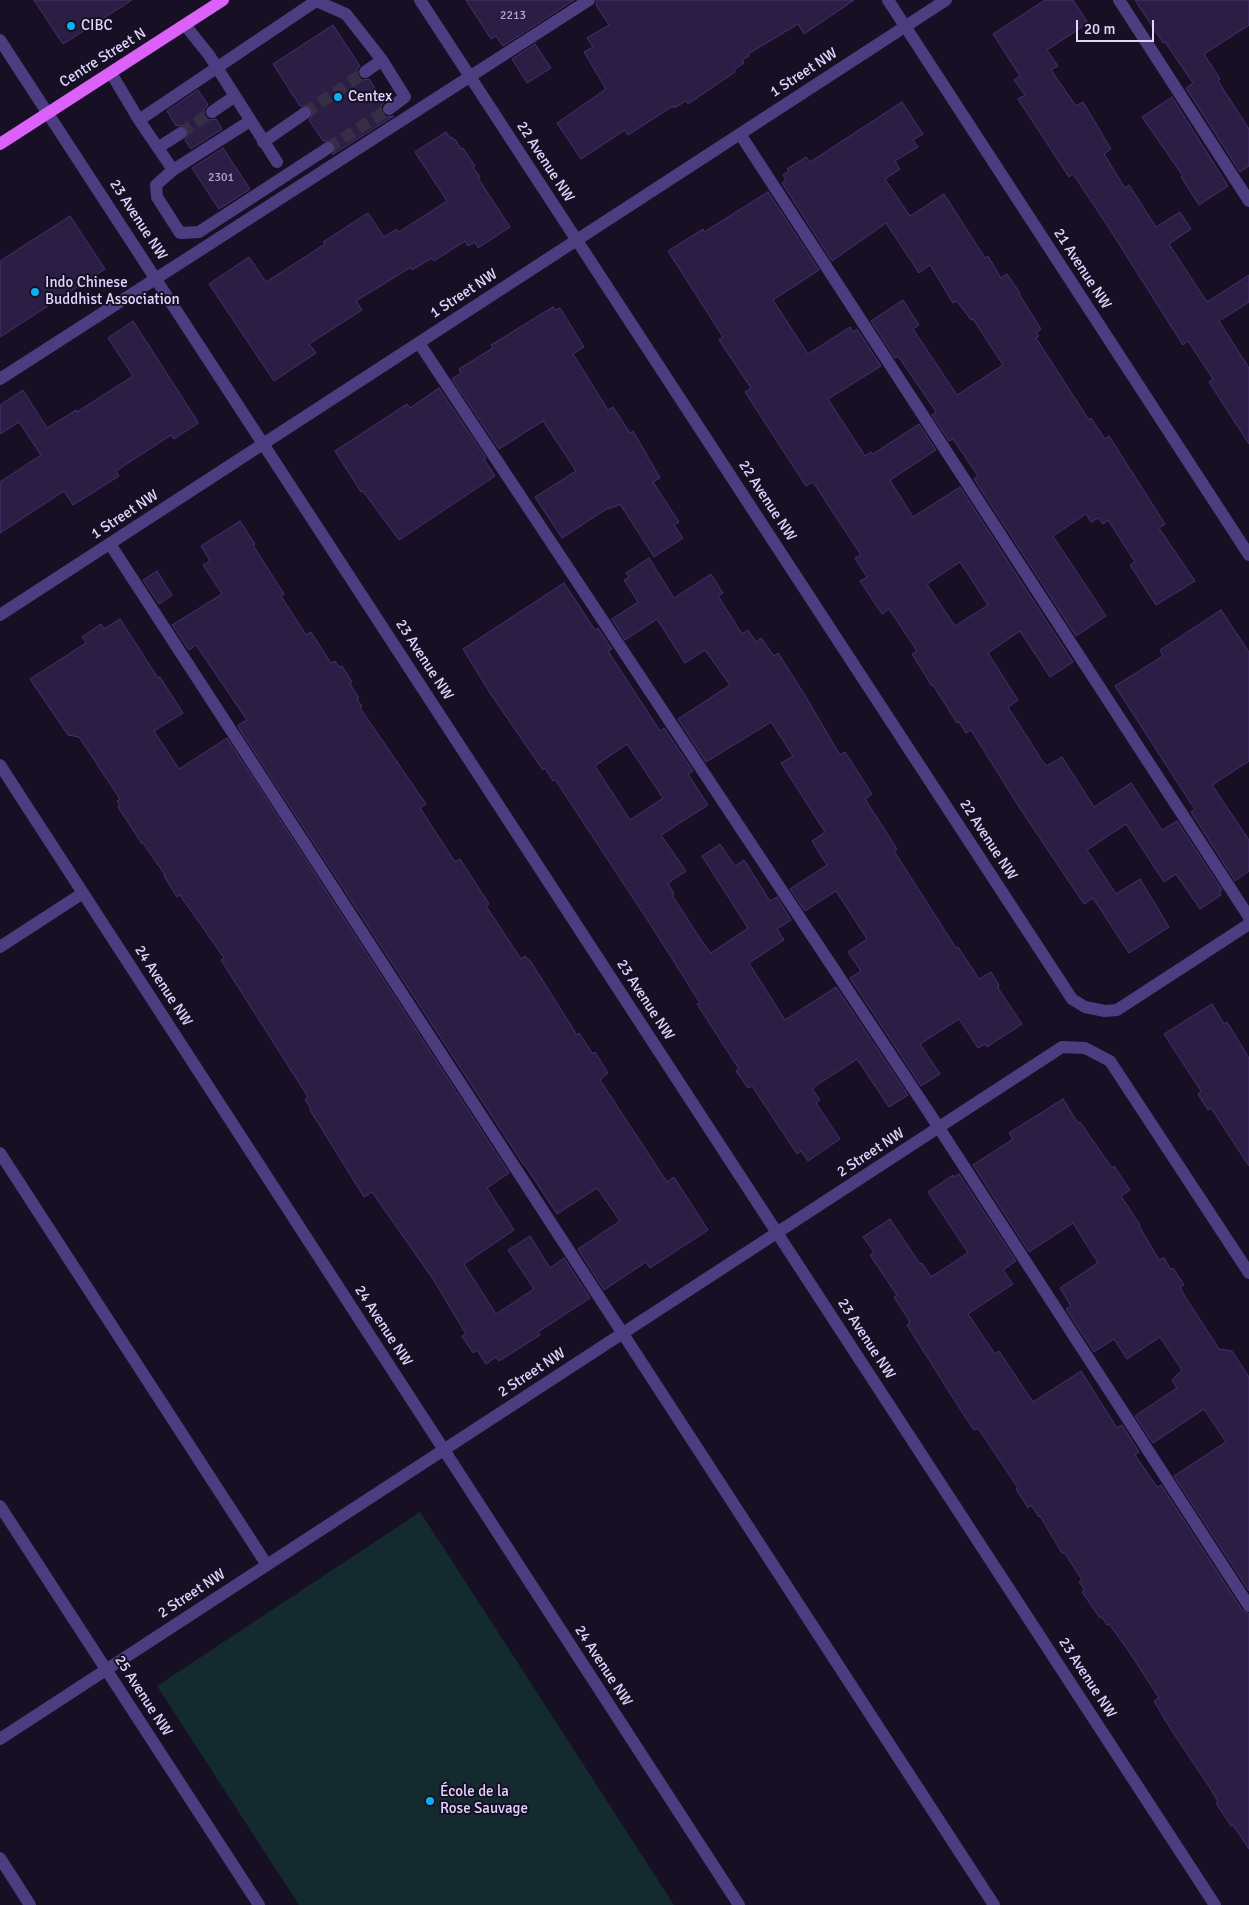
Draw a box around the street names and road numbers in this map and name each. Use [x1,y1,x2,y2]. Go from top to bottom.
street label: Centre Street N [56,24,150,92]
street label: 1 Street NW [767,45,841,101]
street label: 22 Avenue NW [512,118,578,206]
street label: 23 Avenue NW [105,176,171,264]
street label: 21 Avenue NW [1049,225,1115,313]
street label: 1 Street NW [427,266,501,322]
street label: 22 Avenue NW [734,457,800,545]
street label: 1 Street NW [88,487,162,543]
street label: 23 Avenue NW [391,616,457,704]
street label: 22 Avenue NW [955,796,1021,884]
street label: 24 Avenue NW [130,942,196,1030]
street label: 23 Avenue NW [612,956,678,1044]
street label: 2 Street NW [834,1125,908,1181]
street label: 24 Avenue NW [350,1282,416,1370]
street label: 23 Avenue NW [833,1295,899,1383]
street label: 2 Street NW [495,1345,569,1401]
street label: 2 Street NW [155,1566,229,1622]
street label: 24 Avenue NW [570,1622,636,1710]
street label: 23 Avenue NW [1054,1634,1120,1722]
street label: 25 Avenue NW [110,1652,176,1740]

